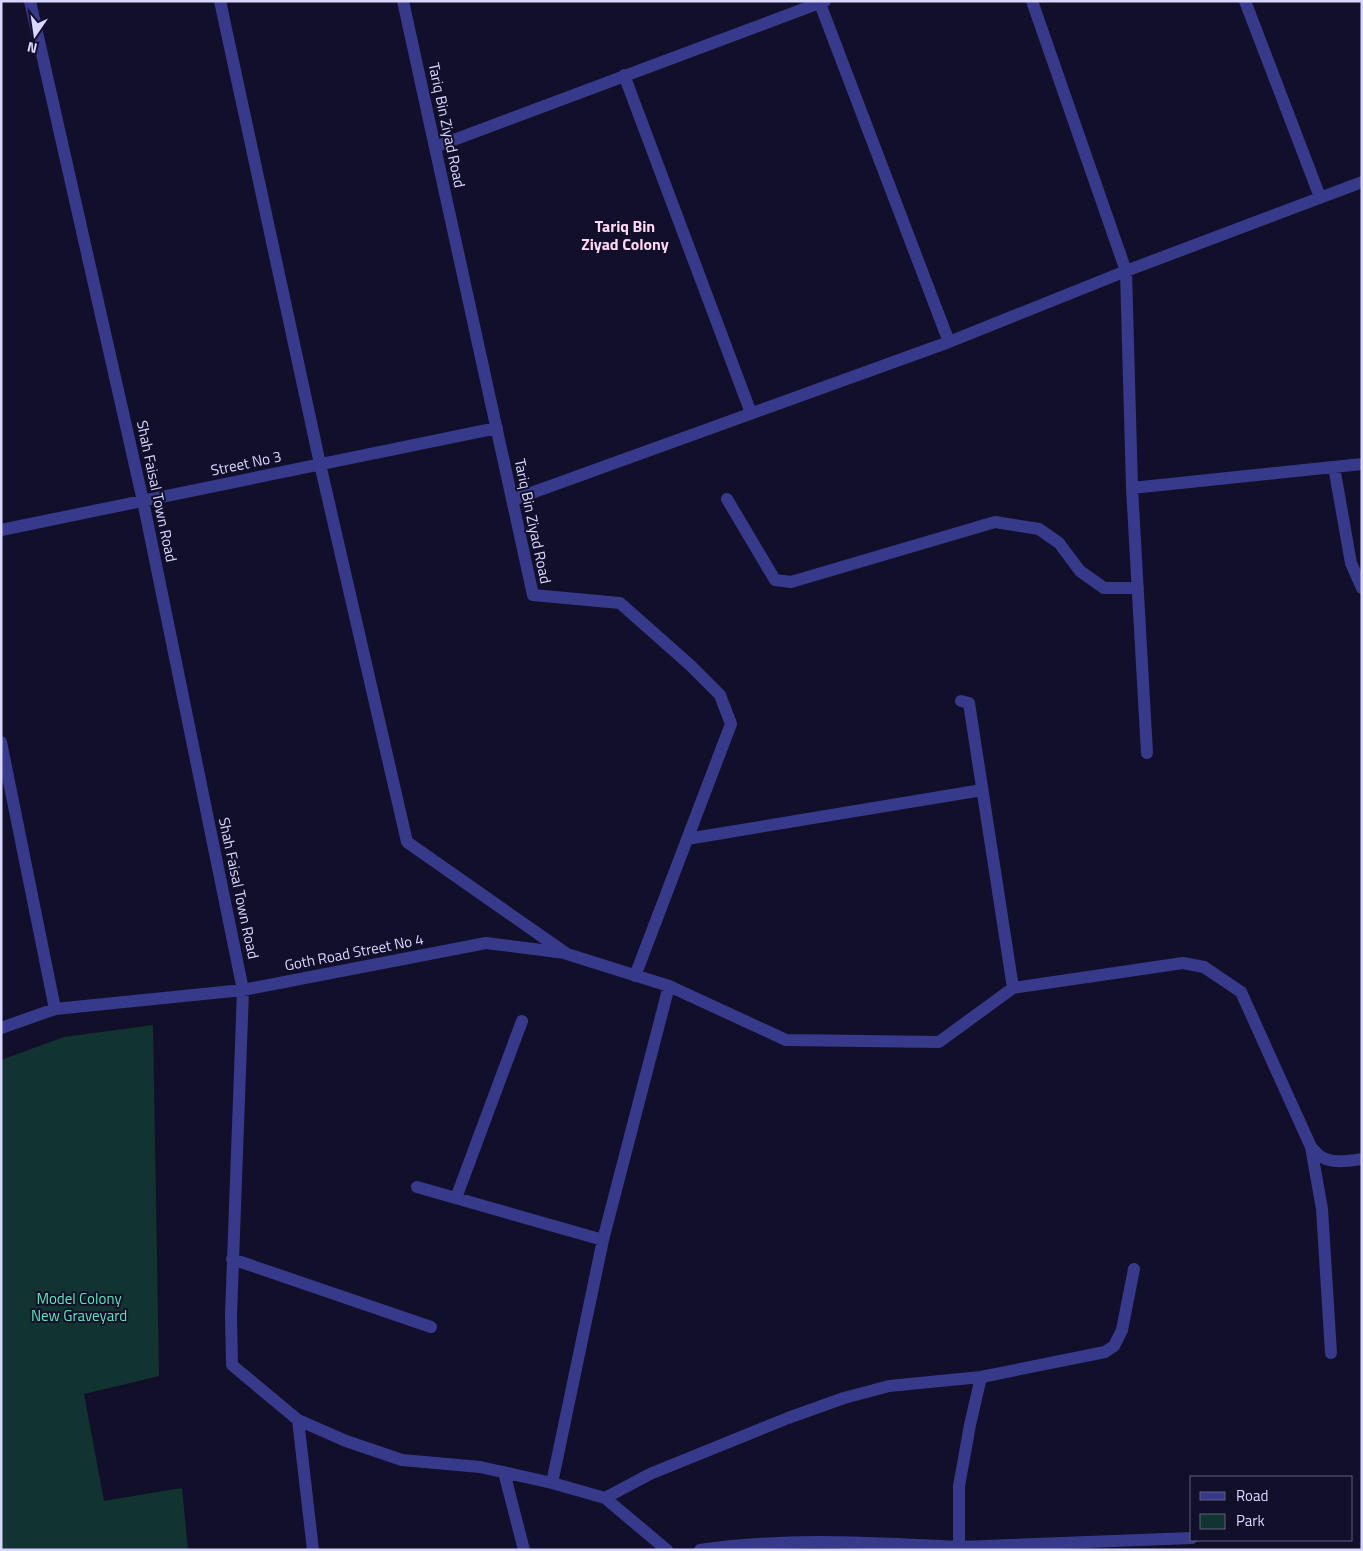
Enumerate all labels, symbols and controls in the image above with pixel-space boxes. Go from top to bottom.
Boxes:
north arrow [10,10,60,60]
text: N [25,37,39,59]
street label: Tariq Bin Ziyad Road [423,60,471,190]
district label: Tariq Bin Ziyad Colony [581,214,669,256]
street label: Shah Faisal Town Road [131,418,183,564]
street label: Street No 3 [209,444,283,482]
street label: Tariq Bin Ziyad Road [509,456,557,586]
street label: Shah Faisal Town Road [213,815,265,961]
street label: Goth Road Street No 4 [283,927,425,977]
park label: Model Colony New Graveyard [31,1287,127,1327]
legend [1190,1476,1353,1541]
text: Road [1236,1484,1268,1507]
text: Park [1236,1509,1265,1532]

